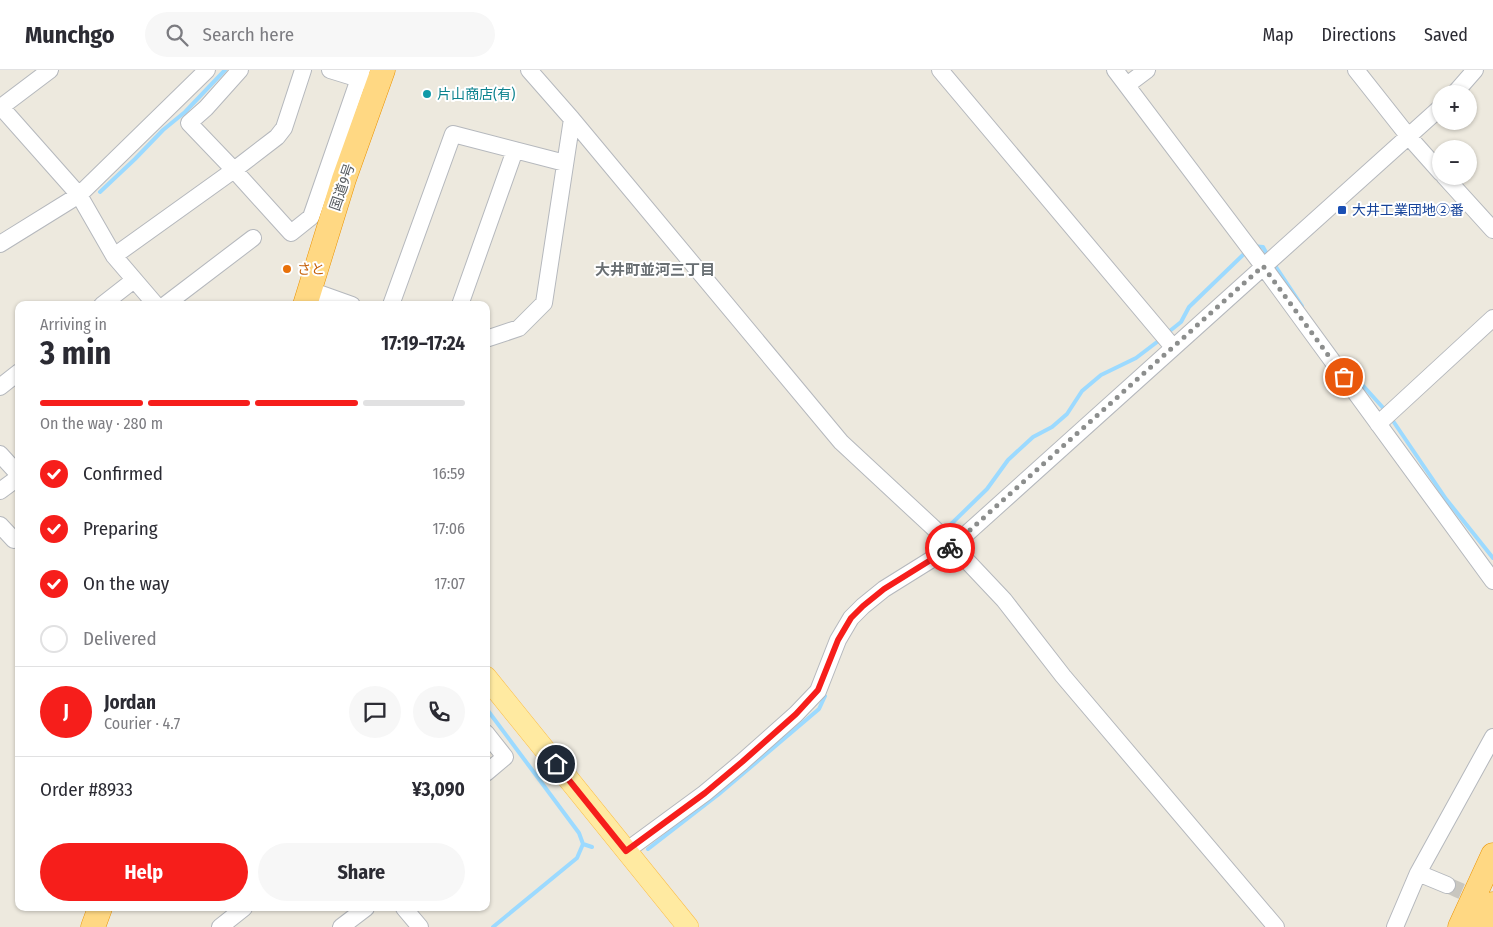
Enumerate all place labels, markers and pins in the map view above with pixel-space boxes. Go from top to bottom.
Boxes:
place label: 片山商店(有) [437,86,515,103]
marker: 片山商店(有) [421,88,433,100]
place label: 大井工業団地②番 [1352,202,1464,219]
marker: 大井工業団地②番 [1336,204,1348,216]
place label: さと [297,261,325,278]
marker: さと [281,263,293,275]
pin [1323,356,1365,398]
pin [535,743,577,785]

